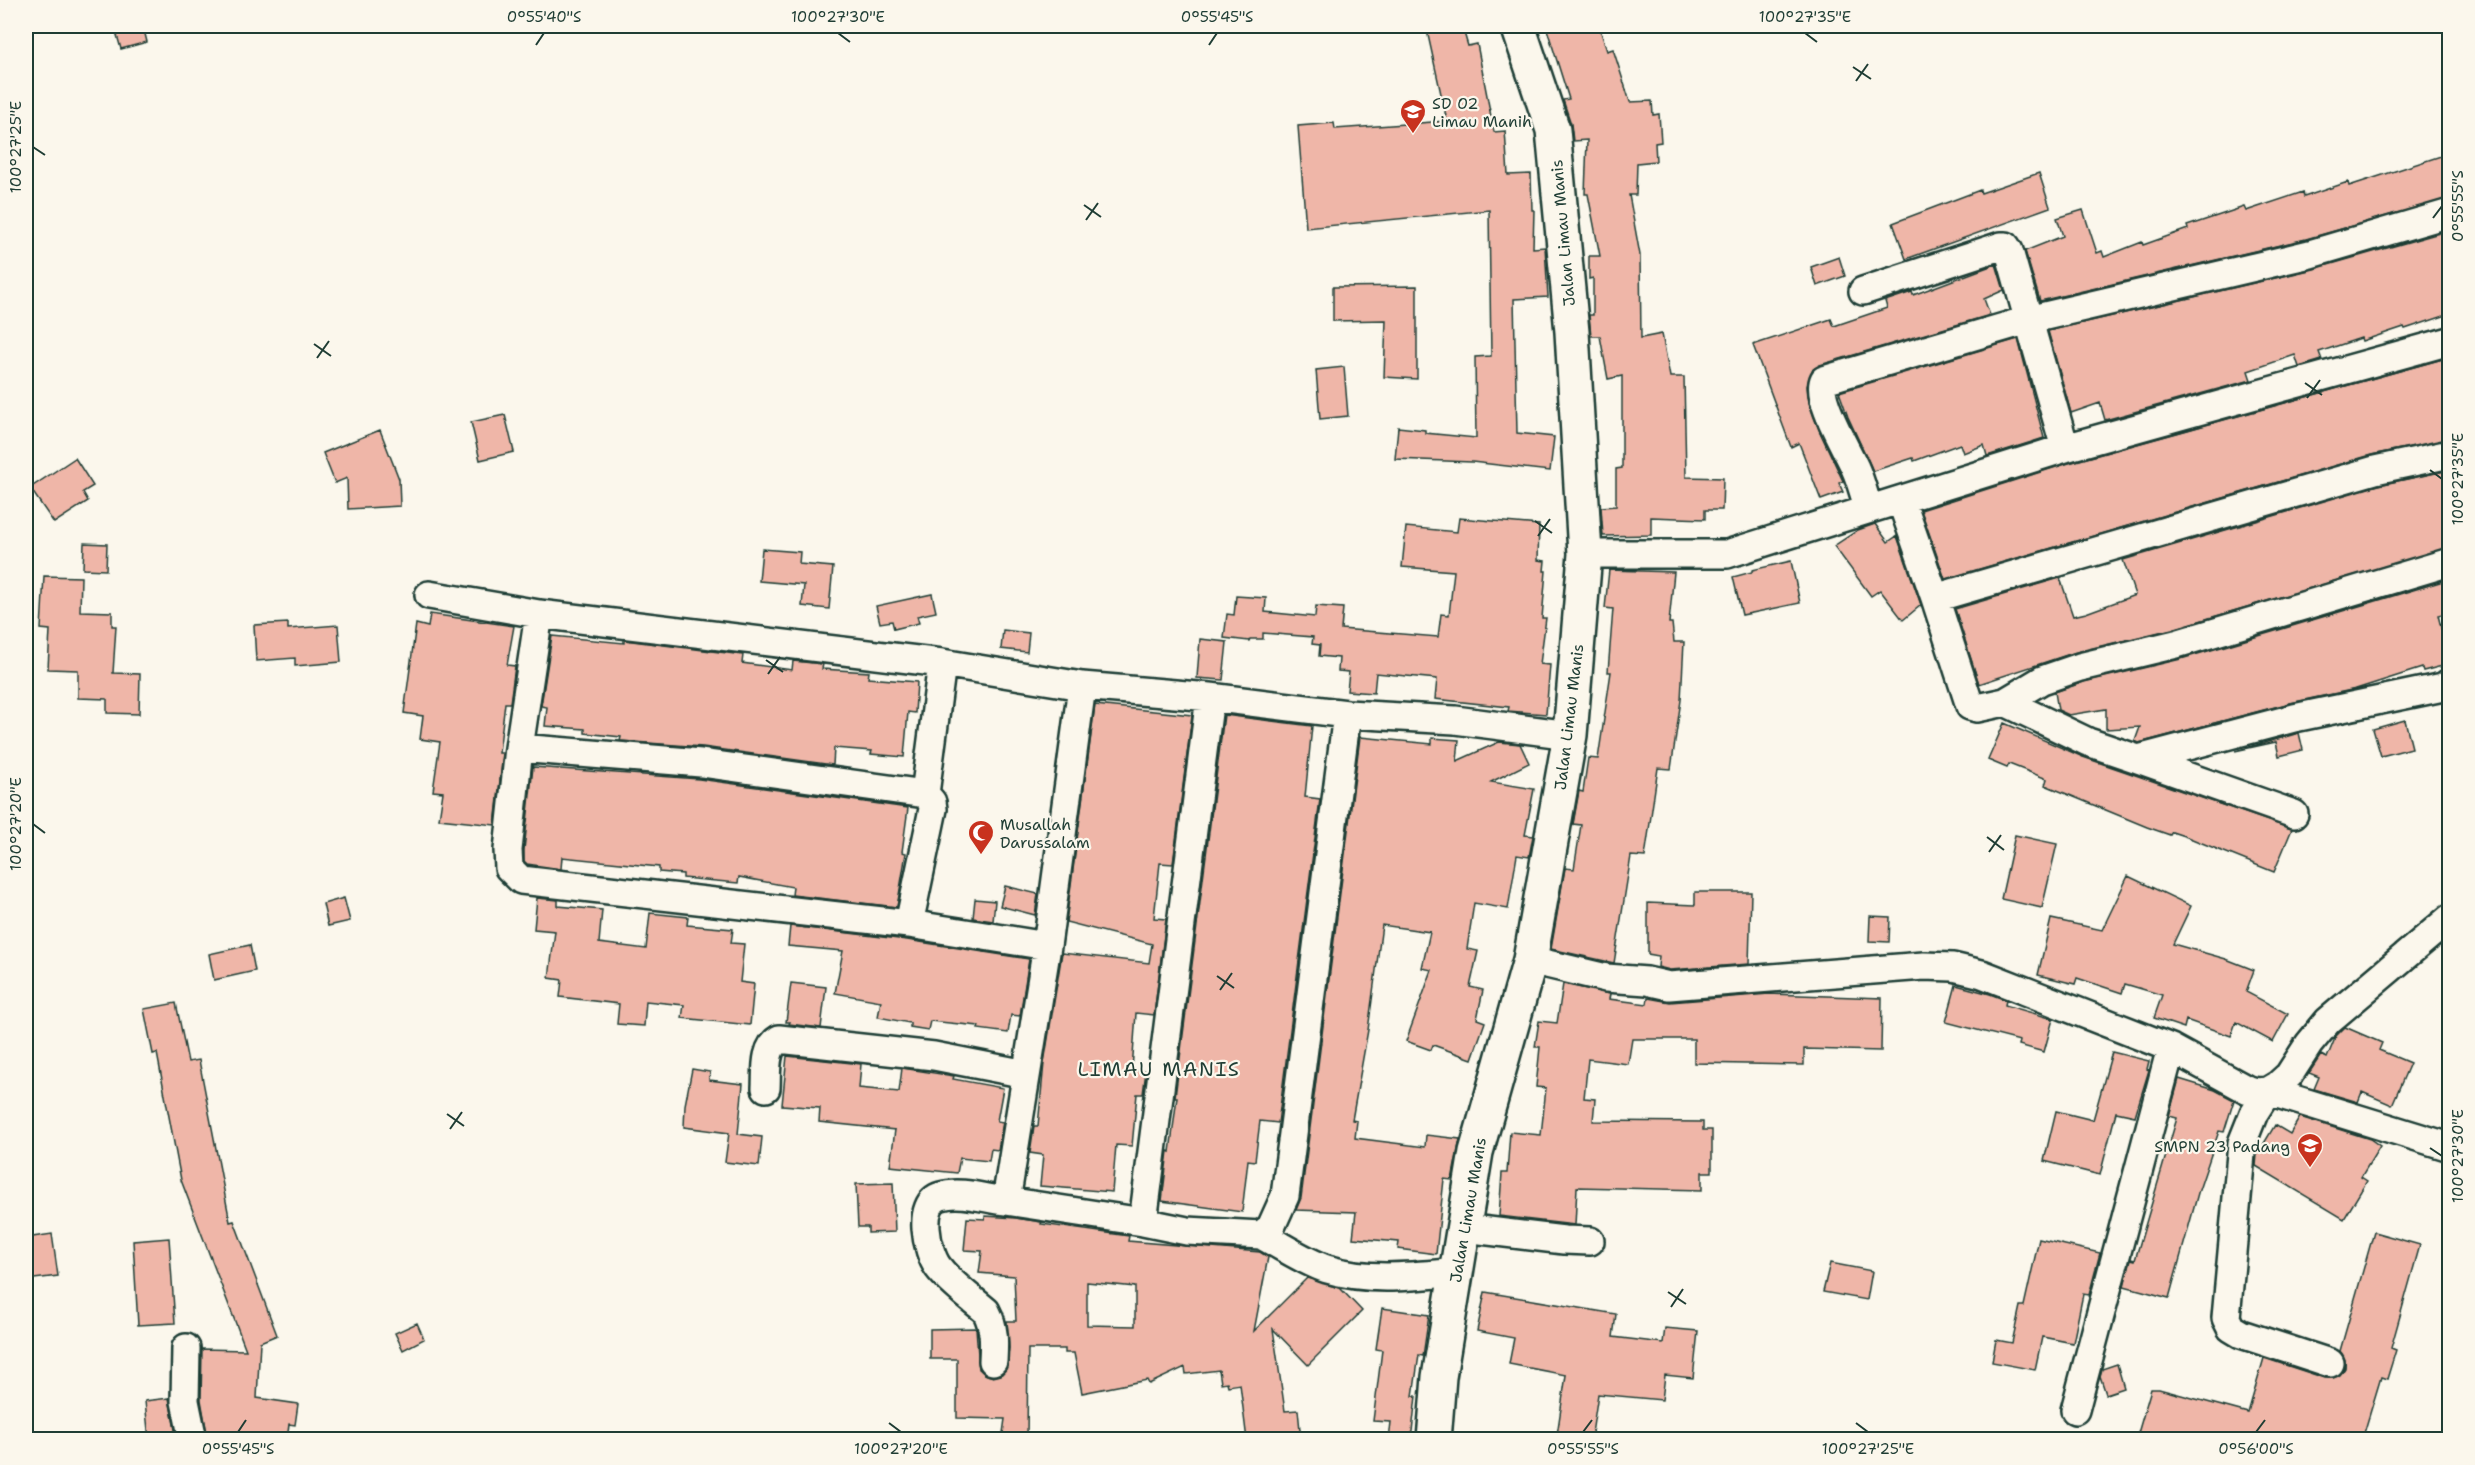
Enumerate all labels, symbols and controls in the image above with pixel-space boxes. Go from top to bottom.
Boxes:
text: 0°55'40"S [507,7,581,27]
text: 100°27'30"E [791,7,885,27]
text: 0°55'45"S [1181,7,1253,27]
text: 100°27'35"E [1759,7,1851,27]
place label: SD 02 Limau Manih [1432,93,1532,132]
school or university icon: SD 02 Limau Manih [1398,97,1428,135]
text: 100°27'25"E [6,101,26,193]
street label: Jalan Limau Manis [1546,159,1580,307]
text: 0°55'55"S [2448,170,2468,242]
text: 100°27'35"E [2448,433,2468,525]
street label: Jalan Limau Manis [1550,643,1588,791]
text: 100°27'20"E [6,777,26,871]
place label: Musallah Darussalam [1000,814,1090,853]
mosque icon: Musallah Darussalam [966,818,996,856]
district label: LIMAU MANIS [1078,1056,1240,1082]
text: 100°27'30"E [2448,1109,2468,1203]
school or university icon: SMPN 23 Padang [2295,1131,2325,1169]
street label: Jalan Limau Manis [1445,1136,1491,1284]
place label: SMPN 23 Padang [2154,1136,2290,1157]
text: 0°55'45"S [202,1439,274,1459]
text: 100°27'20"E [854,1439,948,1459]
text: 0°55'55"S [1547,1439,1619,1459]
text: 100°27'25"E [1822,1439,1914,1459]
text: 0°56'00"S [2218,1439,2294,1459]

